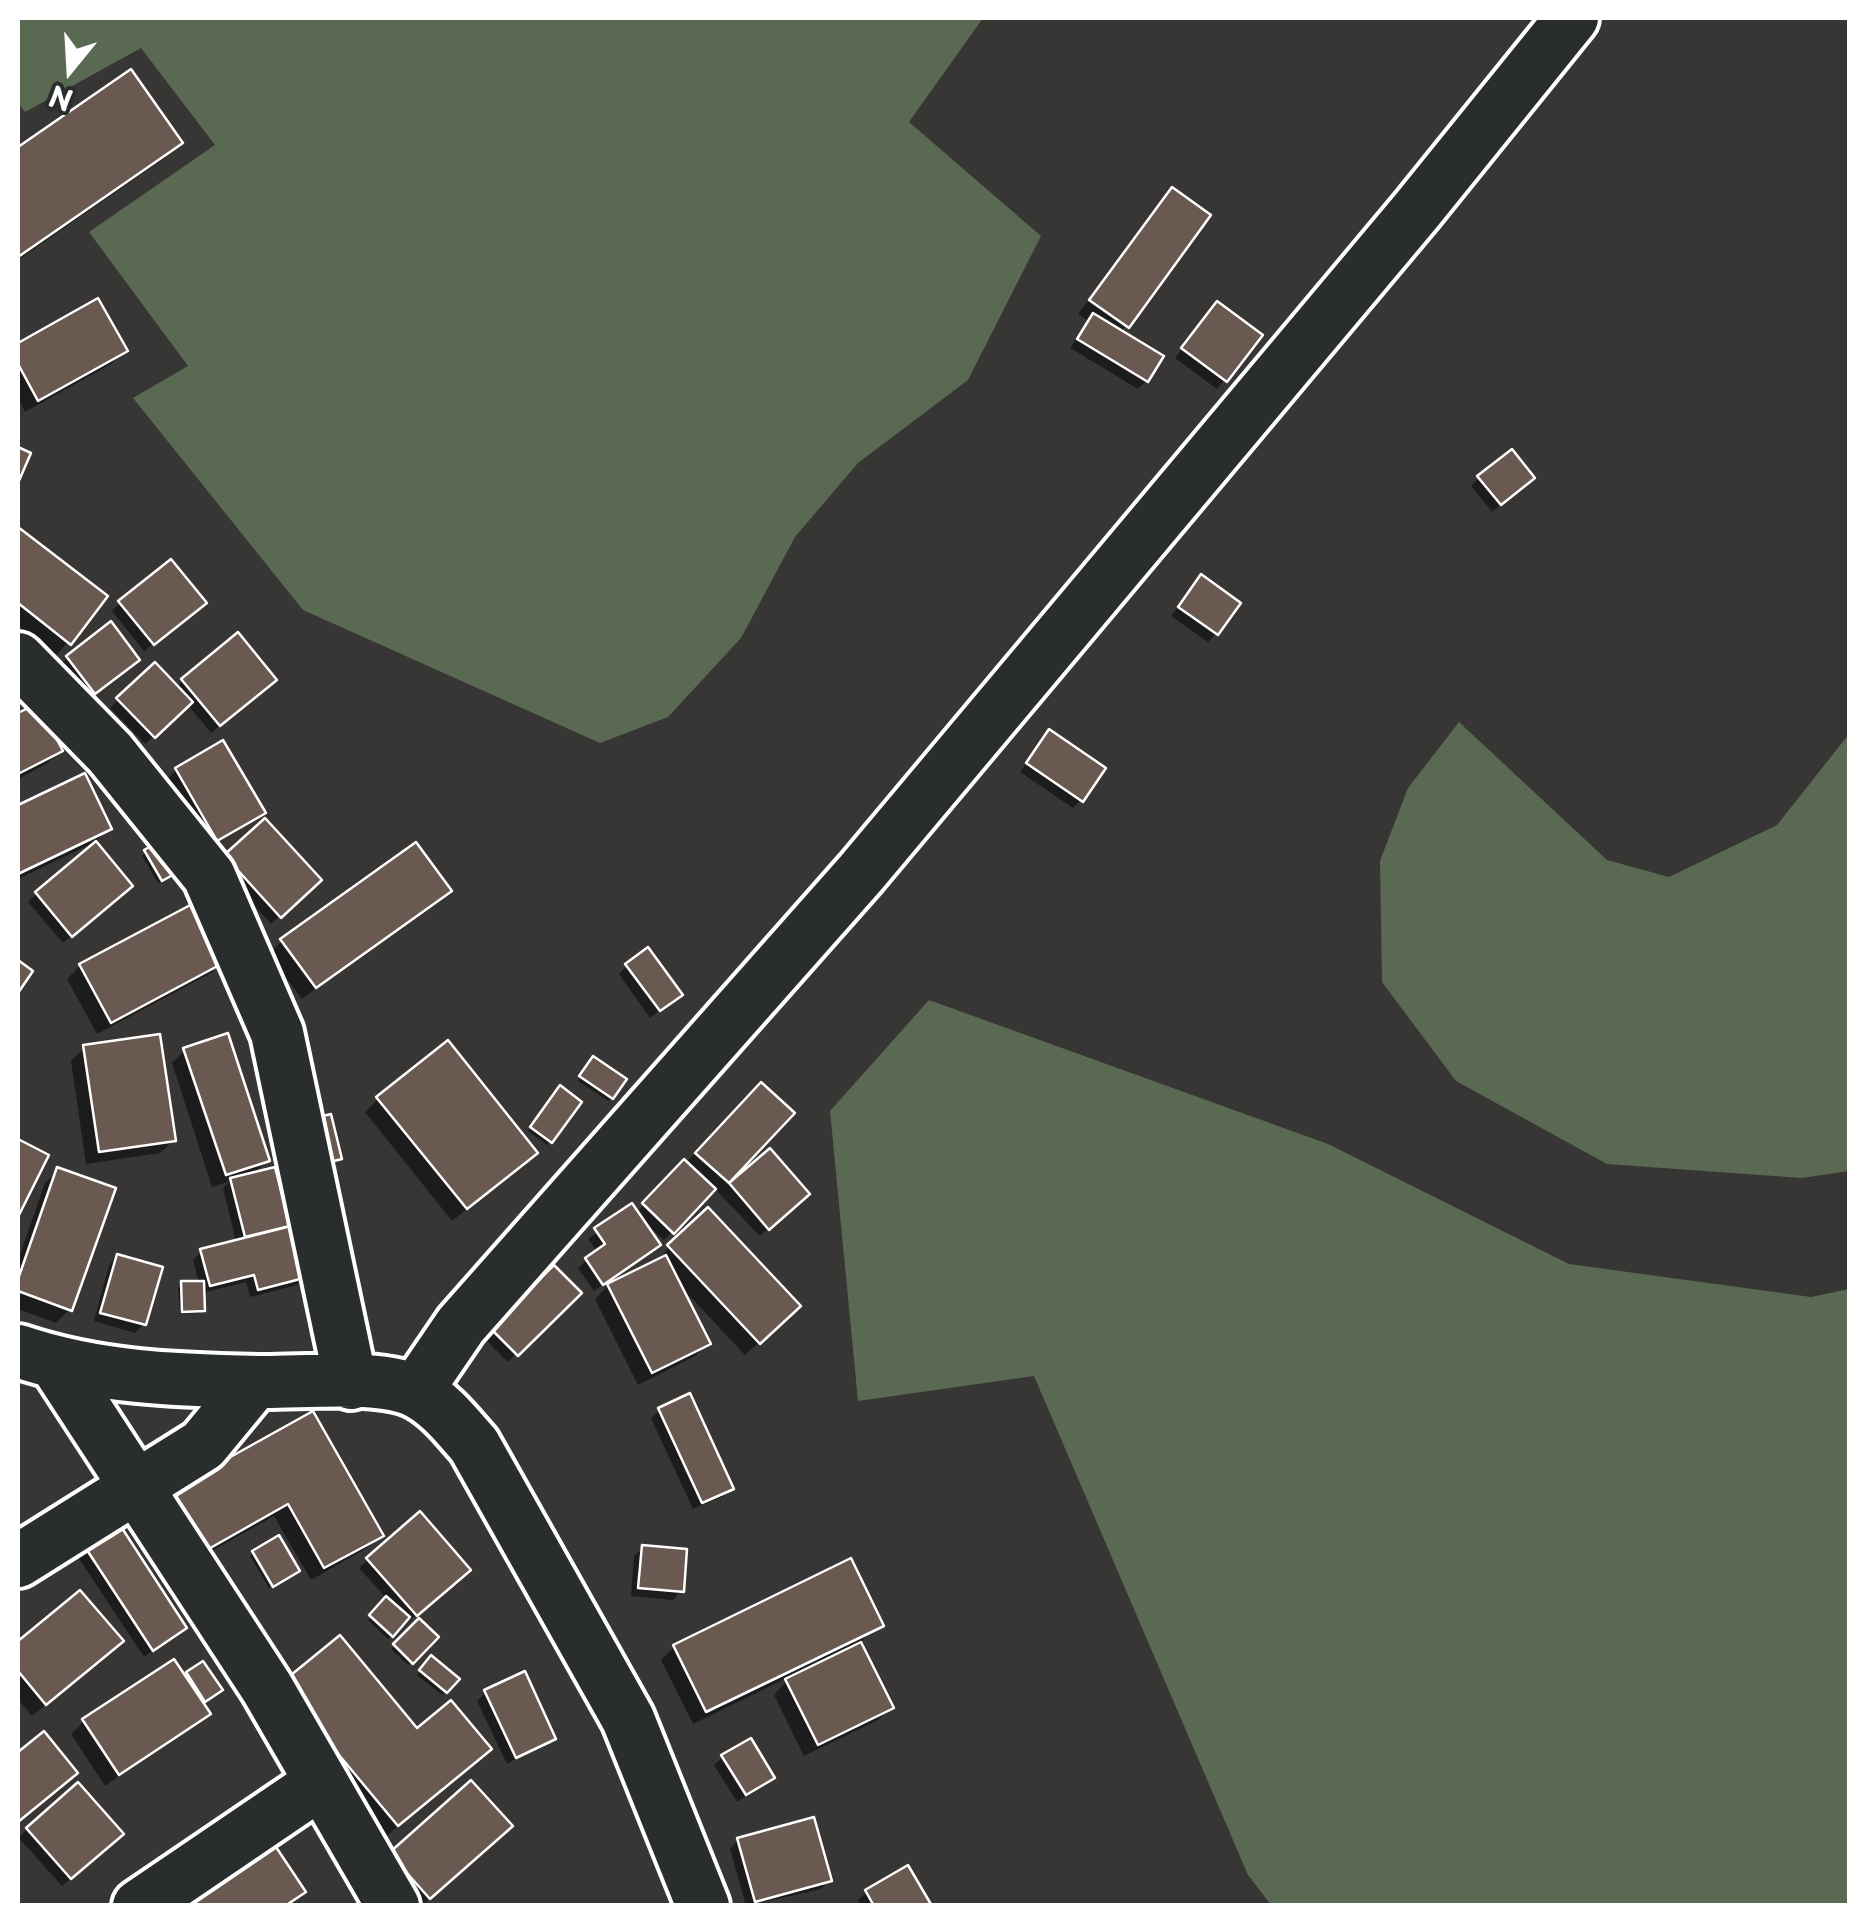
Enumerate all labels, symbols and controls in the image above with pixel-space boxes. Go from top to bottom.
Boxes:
north arrow [20,20,120,120]
text: N [43,75,78,123]

